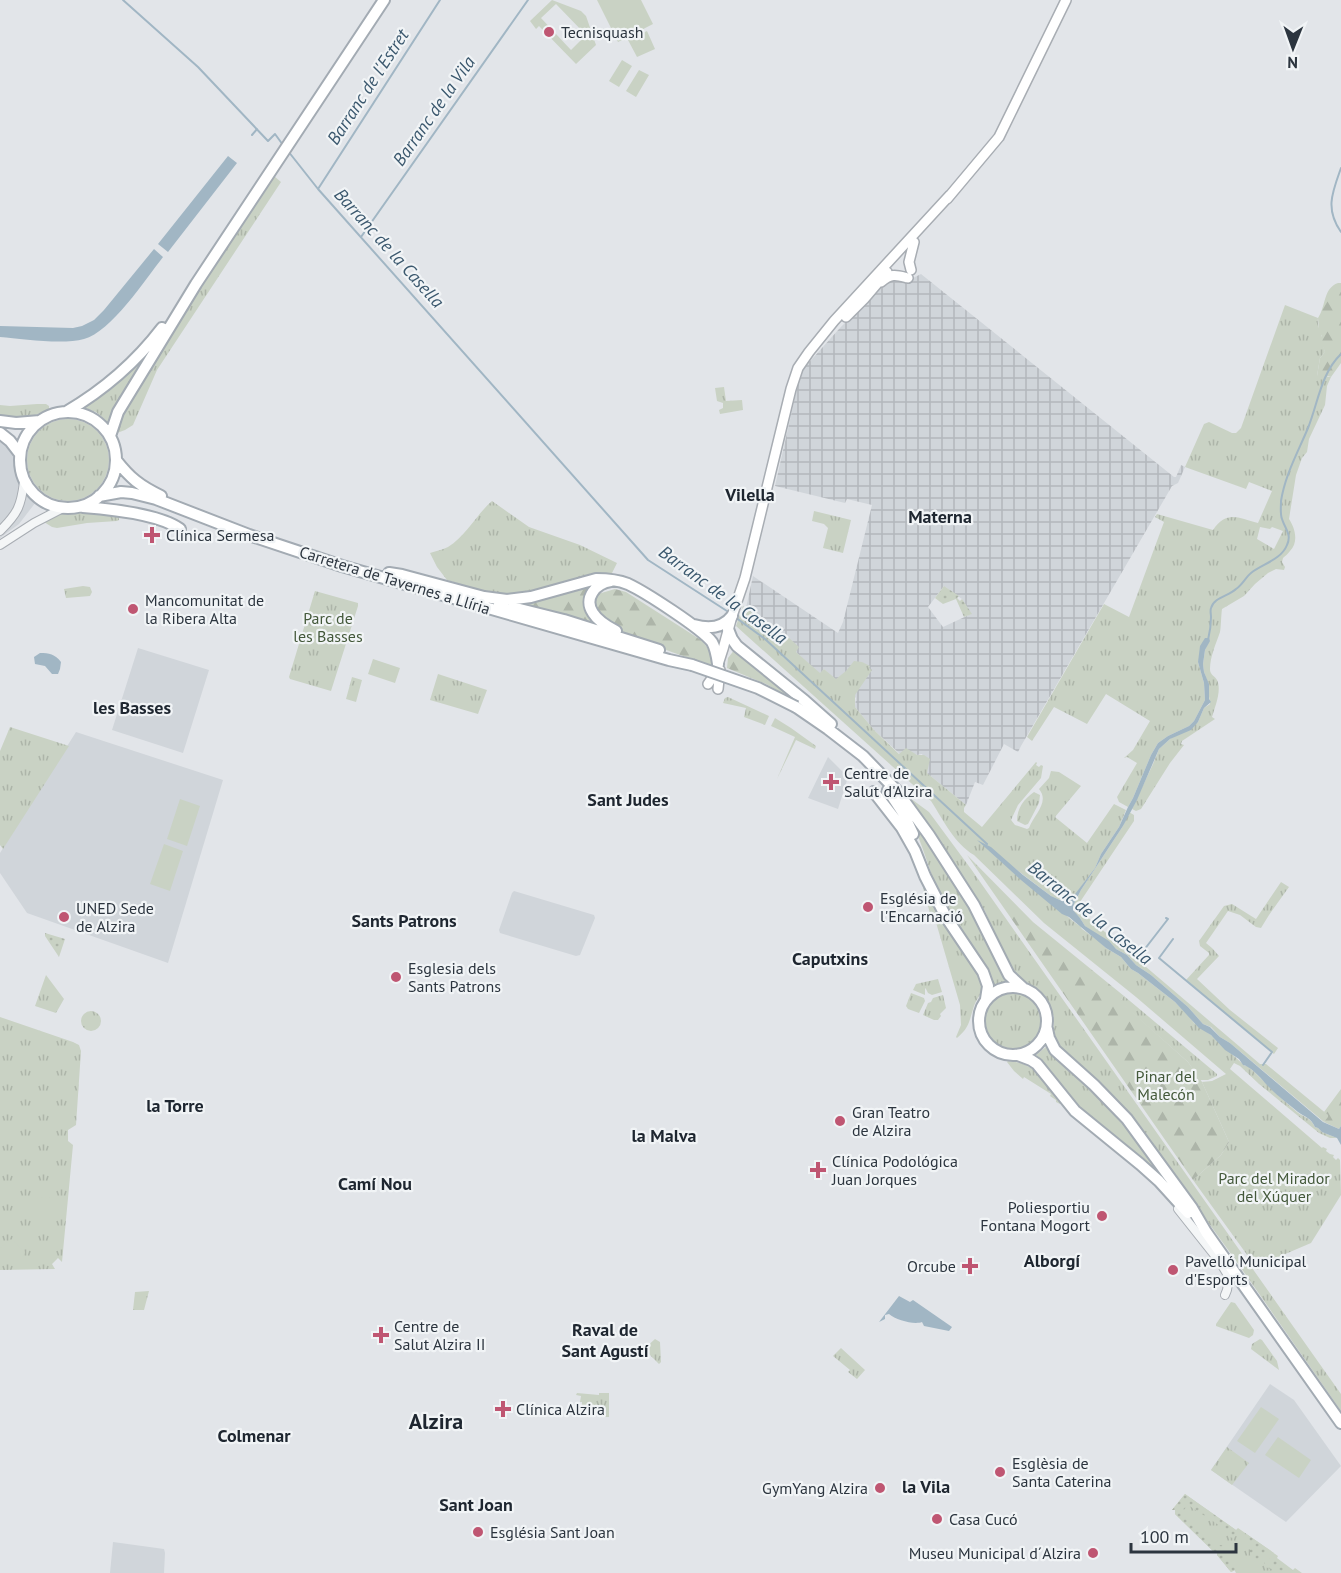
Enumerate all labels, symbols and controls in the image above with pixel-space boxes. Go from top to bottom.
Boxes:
north arrow [1263,18,1323,78]
place label: Tecnisquash [561,22,643,42]
water label: Barranc de l'Estret [322,23,414,149]
marker: Tecnisquash [542,25,556,39]
water label: Barranc de la Vila [387,51,480,170]
text: N [1287,53,1298,73]
water label: Barranc de la Casella [330,183,449,312]
district label: Vilella [724,483,775,506]
district label: Materna [908,505,972,528]
place label: Clínica Sermesa [166,525,274,545]
marker: Clínica Sermesa [143,526,161,544]
water label: Barranc de la Casella [655,540,792,649]
street label: Carretera de Tavernes a Llíria [297,541,493,619]
place label: Mancomunitat de la Ribera Alta [145,590,264,628]
marker: Mancomunitat de la Ribera Alta [126,602,140,616]
park label: Parc de les Basses [293,608,363,646]
district label: les Basses [93,696,171,719]
place label: Centre de Salut d'Alzira [844,763,932,801]
marker: Centre de Salut d'Alzira [822,773,840,791]
district label: Sant Judes [587,788,669,811]
water label: Barranc de la Casella [1024,856,1157,970]
place label: Església de l'Encarnació [880,888,963,926]
place label: UNED Sede de Alzira [76,898,154,936]
marker: Església de l'Encarnació [861,900,875,914]
district label: Sants Patrons [351,909,457,932]
marker: UNED Sede de Alzira [57,910,71,924]
district label: Caputxins [792,947,868,970]
place label: Esglesia dels Sants Patrons [408,958,501,996]
marker: Esglesia dels Sants Patrons [389,970,403,984]
park label: Pinar del Malecón [1135,1066,1197,1104]
district label: la Torre [146,1094,204,1117]
place label: Gran Teatro de Alzira [852,1102,930,1140]
marker: Gran Teatro de Alzira [833,1114,847,1128]
district label: la Malva [632,1124,697,1147]
place label: Clínica Podológica Juan Jorques [831,1151,958,1189]
marker: Clínica Podológica Juan Jorques [809,1161,827,1179]
park label: Parc del Mirador del Xúquer [1218,1168,1330,1206]
district label: Camí Nou [338,1172,412,1195]
place label: Poliesportiu Fontana Mogort [980,1197,1091,1235]
marker: Poliesportiu Fontana Mogort [1095,1209,1109,1223]
district label: Alborgí [1024,1249,1080,1272]
place label: Pavelló Municipal d'Esports [1185,1251,1307,1289]
place label: Orcube [907,1256,956,1276]
marker: Orcube [961,1257,979,1275]
marker: Pavelló Municipal d'Esports [1166,1263,1180,1277]
place label: Centre de Salut Alzira II [394,1316,485,1354]
district label: Raval de Sant Agustí [562,1318,649,1362]
marker: Centre de Salut Alzira II [372,1326,390,1344]
place label: Clínica Alzira [516,1399,605,1419]
marker: Clínica Alzira [494,1400,512,1418]
district label: Alzira [409,1407,463,1435]
district label: Colmenar [217,1424,291,1447]
place label: Esglèsia de Santa Caterina [1012,1453,1111,1491]
marker: Esglèsia de Santa Caterina [993,1465,1007,1479]
district label: la Vila [902,1475,950,1498]
place label: GymYang Alzira [762,1478,868,1498]
marker: GymYang Alzira [873,1481,887,1495]
district label: Sant Joan [439,1493,513,1516]
place label: Casa Cucó [949,1509,1018,1529]
marker: Casa Cucó [930,1512,944,1526]
scale bar [1131,1516,1236,1554]
place label: Església Sant Joan [490,1522,615,1542]
marker: Església Sant Joan [471,1525,485,1539]
text: 100 m [1140,1525,1189,1548]
place label: Museu Municipal d´Alzira [909,1543,1081,1563]
marker: Museu Municipal d´Alzira [1086,1546,1100,1560]

